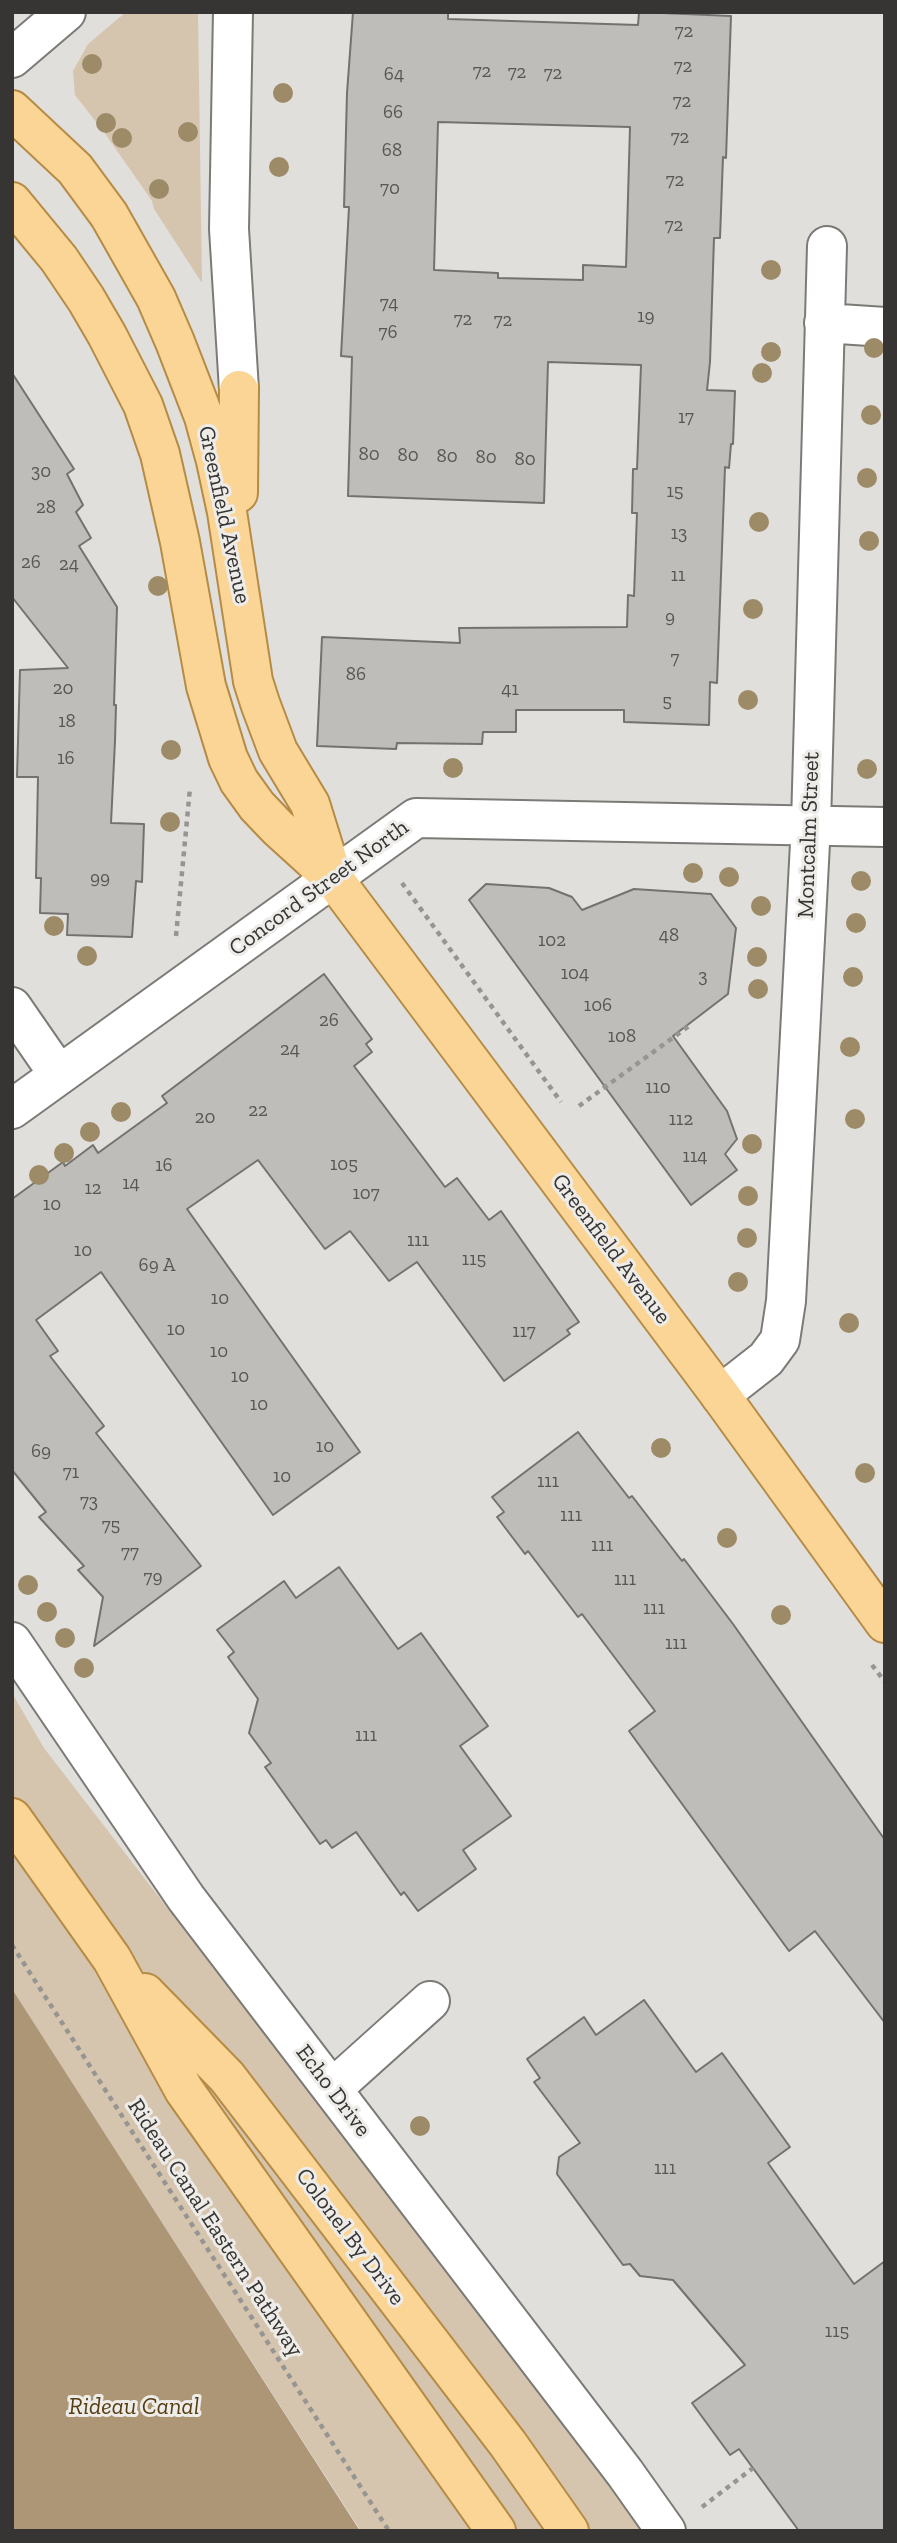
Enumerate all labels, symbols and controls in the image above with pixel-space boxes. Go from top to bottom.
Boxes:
house number: 72 [675,21,693,43]
house number: 72 [674,56,692,78]
house number: 72 [473,61,491,83]
house number: 72 [508,62,526,84]
house number: 72 [544,63,562,85]
house number: 64 [384,64,404,86]
house number: 72 [673,91,691,113]
house number: 66 [383,102,403,124]
house number: 72 [671,127,689,149]
house number: 68 [382,140,402,162]
house number: 72 [666,170,684,192]
house number: 70 [380,178,400,200]
house number: 72 [665,215,683,237]
house number: 74 [380,293,398,315]
house number: 19 [637,306,655,328]
house number: 72 [454,309,472,331]
house number: 72 [494,310,512,332]
house number: 76 [378,322,398,344]
house number: 17 [678,407,694,429]
street label: Greenfield Avenue [192,424,256,606]
house number: 80 [358,444,380,466]
house number: 80 [397,445,419,467]
house number: 80 [436,446,458,468]
house number: 80 [475,447,497,469]
house number: 80 [514,449,536,471]
house number: 30 [31,461,51,483]
house number: 15 [666,481,684,503]
house number: 28 [36,497,56,519]
house number: 13 [671,523,687,545]
house number: 26 [21,552,41,574]
house number: 24 [59,554,79,576]
house number: 11 [671,565,685,587]
house number: 9 [665,607,675,629]
house number: 7 [671,648,679,670]
house number: 86 [346,664,366,686]
house number: 20 [53,678,73,700]
house number: 41 [501,679,519,701]
house number: 5 [662,691,672,713]
house number: 18 [58,711,76,733]
house number: 16 [57,748,75,770]
street label: Montcalm Street [792,751,826,919]
street label: Concord Street North [224,814,414,962]
house number: 99 [90,868,110,890]
house number: 48 [659,925,679,947]
house number: 102 [538,930,566,952]
house number: 104 [561,963,589,985]
house number: 3 [698,966,708,988]
house number: 106 [584,995,612,1017]
house number: 26 [319,1010,339,1032]
house number: 108 [608,1026,636,1048]
house number: 24 [280,1039,300,1061]
house number: 110 [645,1077,671,1099]
house number: 22 [248,1100,268,1122]
house number: 20 [195,1107,215,1129]
house number: 112 [669,1109,693,1131]
house number: 114 [683,1146,707,1168]
house number: 105 [330,1154,358,1176]
house number: 16 [155,1155,173,1177]
street label: Greenfield Avenue [545,1168,677,1330]
house number: 14 [122,1173,140,1195]
house number: 12 [84,1178,102,1200]
house number: 107 [352,1183,380,1205]
house number: 10 [43,1194,61,1216]
house number: 111 [407,1230,429,1252]
house number: 10 [74,1240,92,1262]
house number: 115 [462,1249,486,1271]
house number: 69 A [139,1255,175,1277]
house number: 10 [211,1288,229,1310]
house number: 10 [167,1319,185,1341]
house number: 117 [512,1321,536,1343]
house number: 10 [210,1341,228,1363]
house number: 10 [231,1366,249,1388]
house number: 10 [250,1394,268,1416]
house number: 10 [316,1436,334,1458]
house number: 69 [31,1441,51,1463]
house number: 71 [63,1462,79,1484]
house number: 10 [273,1466,291,1488]
house number: 111 [537,1471,559,1493]
house number: 73 [80,1491,98,1513]
house number: 111 [560,1505,582,1527]
house number: 75 [102,1515,120,1537]
house number: 111 [591,1535,613,1557]
house number: 77 [121,1542,139,1564]
house number: 79 [143,1567,163,1589]
house number: 111 [614,1569,636,1591]
house number: 111 [643,1598,665,1620]
house number: 111 [665,1633,687,1655]
house number: 111 [355,1725,377,1747]
street label: Echo Drive [289,2039,377,2143]
street label: Rideau Canal Eastern Pathway [121,2094,309,2362]
house number: 111 [654,2158,676,2180]
street label: Colonel By Drive [289,2163,411,2311]
house number: 115 [825,2321,849,2343]
water label: Rideau Canal [69,2393,199,2421]

